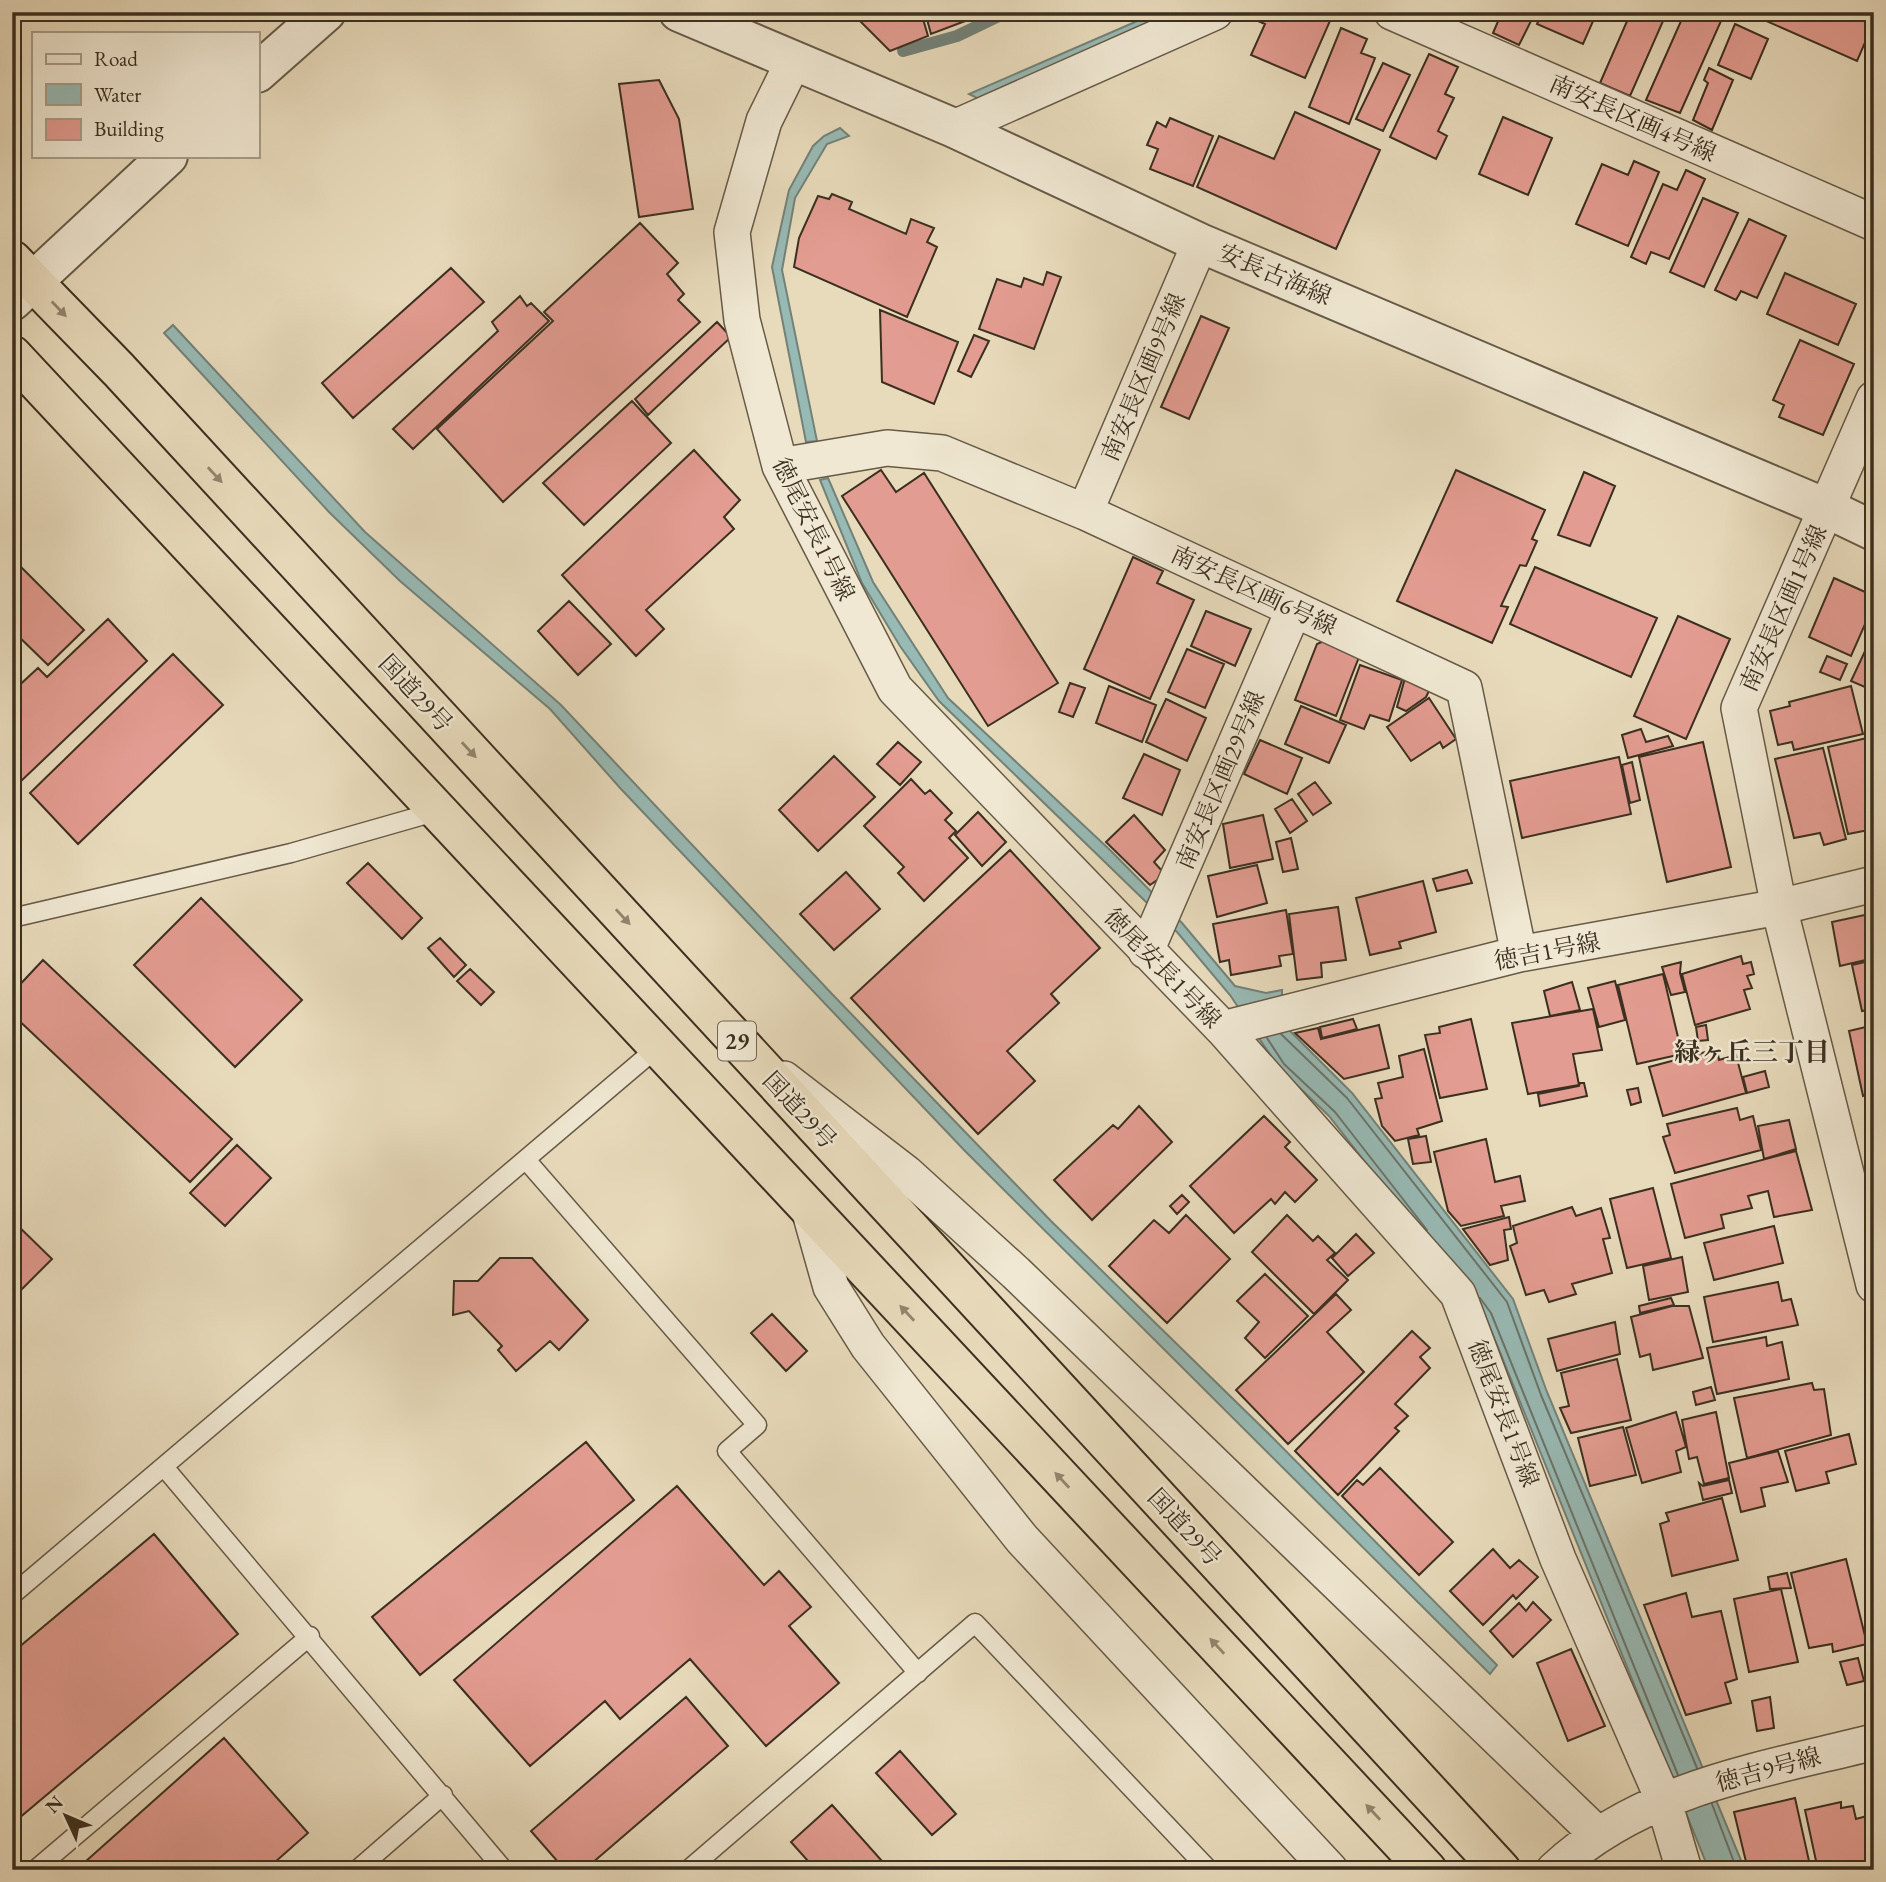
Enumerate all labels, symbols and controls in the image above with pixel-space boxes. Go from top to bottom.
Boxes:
legend [32,32,259,158]
text: Road [94,45,138,72]
street label: 南安長区画4号線 [1545,67,1721,169]
text: Water [94,81,141,108]
text: Building [94,115,164,142]
street label: 安長古海線 [1214,236,1336,312]
street label: 南安長区画9号線 [1094,288,1192,466]
one-way arrow [51,300,67,317]
street label: 徳尾安長1号線 [766,452,862,606]
one-way arrow [207,466,223,483]
street label: 南安長区画1号線 [1732,520,1834,696]
street label: 南安長区画6号線 [1166,538,1342,642]
street label: 国道29号 [372,648,460,738]
street label: 南安長区画29号線 [1168,686,1272,874]
one-way arrow [461,741,477,759]
street label: 徳尾安長1号線 [1098,901,1228,1035]
one-way arrow [615,908,631,925]
street label: 徳吉1号線 [1491,926,1603,976]
road number: 29 [718,1022,756,1060]
district label: 緑ヶ丘三丁目 [1674,1035,1830,1069]
street label: 国道29号 [756,1065,844,1155]
one-way arrow [899,1305,915,1322]
street label: 徳尾安長1号線 [1462,1335,1546,1491]
one-way arrow [1054,1471,1071,1488]
street label: 国道29号 [1141,1482,1229,1572]
one-way arrow [1210,1638,1226,1655]
street label: 徳吉9号線 [1712,1740,1824,1798]
north arrow [32,1780,102,1850]
text: N [40,1790,69,1819]
one-way arrow [1365,1804,1381,1821]

